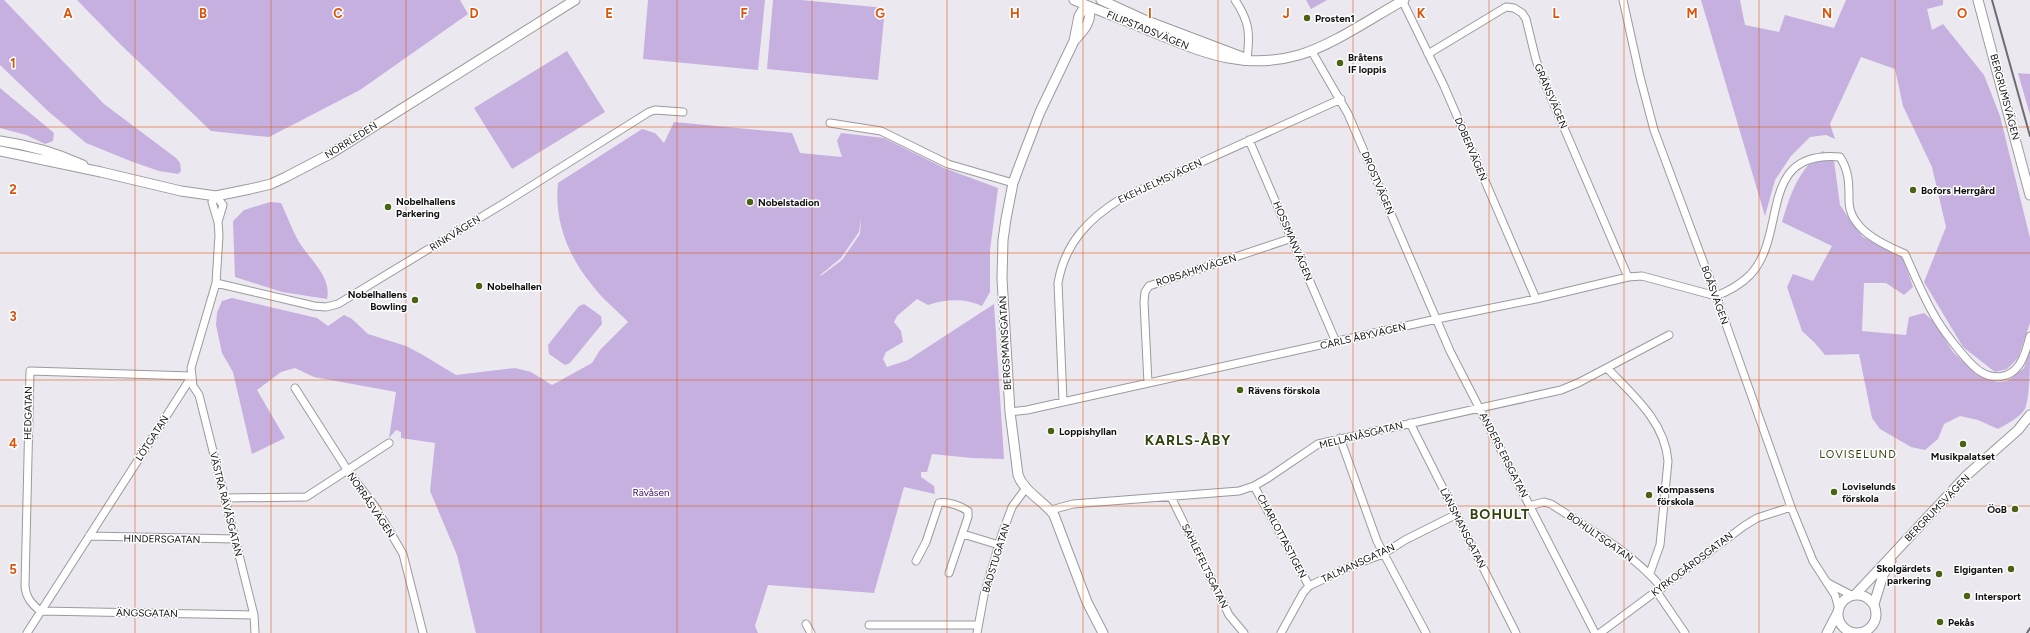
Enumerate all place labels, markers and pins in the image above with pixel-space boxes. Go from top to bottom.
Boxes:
place label: Prosten1 [1315,12,1355,25]
marker: Prosten1 [1302,13,1312,23]
place label: Bråtens IF loppis [1348,51,1387,76]
marker: Bråtens IF loppis [1335,58,1345,68]
place label: Bofors Herrgård [1921,184,1995,197]
marker: Bofors Herrgård [1908,185,1918,195]
place label: Nobelhallens Parkering [396,195,456,220]
place label: Nobelstadion [758,196,820,209]
marker: Nobelstadion [745,197,755,207]
marker: Nobelhallens Parkering [383,202,393,212]
place label: Nobelhallen [487,280,542,293]
marker: Nobelhallen [474,281,484,291]
place label: Nobelhallens Bowling [348,288,407,313]
marker: Nobelhallens Bowling [410,295,420,305]
place label: Rävens förskola [1248,384,1320,397]
marker: Rävens förskola [1235,385,1245,395]
place label: Loppishyllan [1059,425,1117,438]
marker: Loppishyllan [1046,426,1056,436]
marker: Musikpalatset [1958,439,1968,449]
place label: Musikpalatset [1931,450,1995,463]
place label: Loviselunds förskola [1842,480,1896,505]
place label: Kompassens förskola [1657,483,1715,508]
marker: Loviselunds förskola [1829,487,1839,497]
marker: Kompassens förskola [1644,490,1654,500]
place label: ÖoB [1987,503,2007,516]
marker: ÖoB [2010,504,2020,514]
place label: Skolgärdets parkering [1876,562,1931,587]
place label: Elgiganten [1954,563,2003,576]
marker: Elgiganten [2006,564,2016,574]
marker: Skolgärdets parkering [1934,569,1944,579]
place label: Intersport [1975,590,2021,603]
marker: Intersport [1962,591,1972,601]
place label: Pekås [1948,616,1975,629]
marker: Pekås [1935,617,1945,627]

